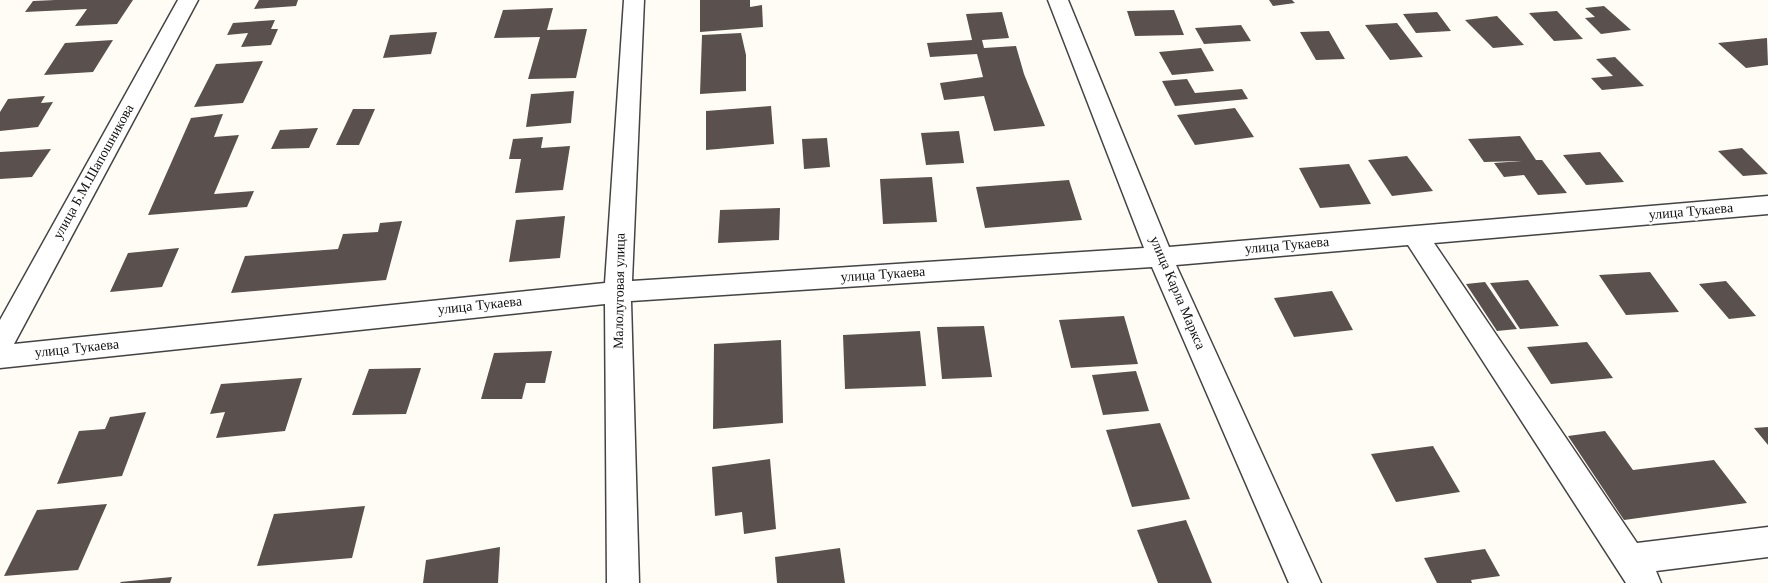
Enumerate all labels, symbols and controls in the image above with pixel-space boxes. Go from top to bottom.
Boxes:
street label: улица Б.М.Шапошникова [50,102,138,242]
street label: улица Тукаева [1648,200,1734,224]
street label: Малолуговая улица [611,233,629,349]
street label: улица Карла Маркса [1145,234,1209,352]
street label: улица Тукаева [1244,234,1330,258]
street label: улица Тукаева [840,264,926,286]
street label: улица Тукаева [437,293,523,319]
street label: улица Тукаева [34,336,120,362]

